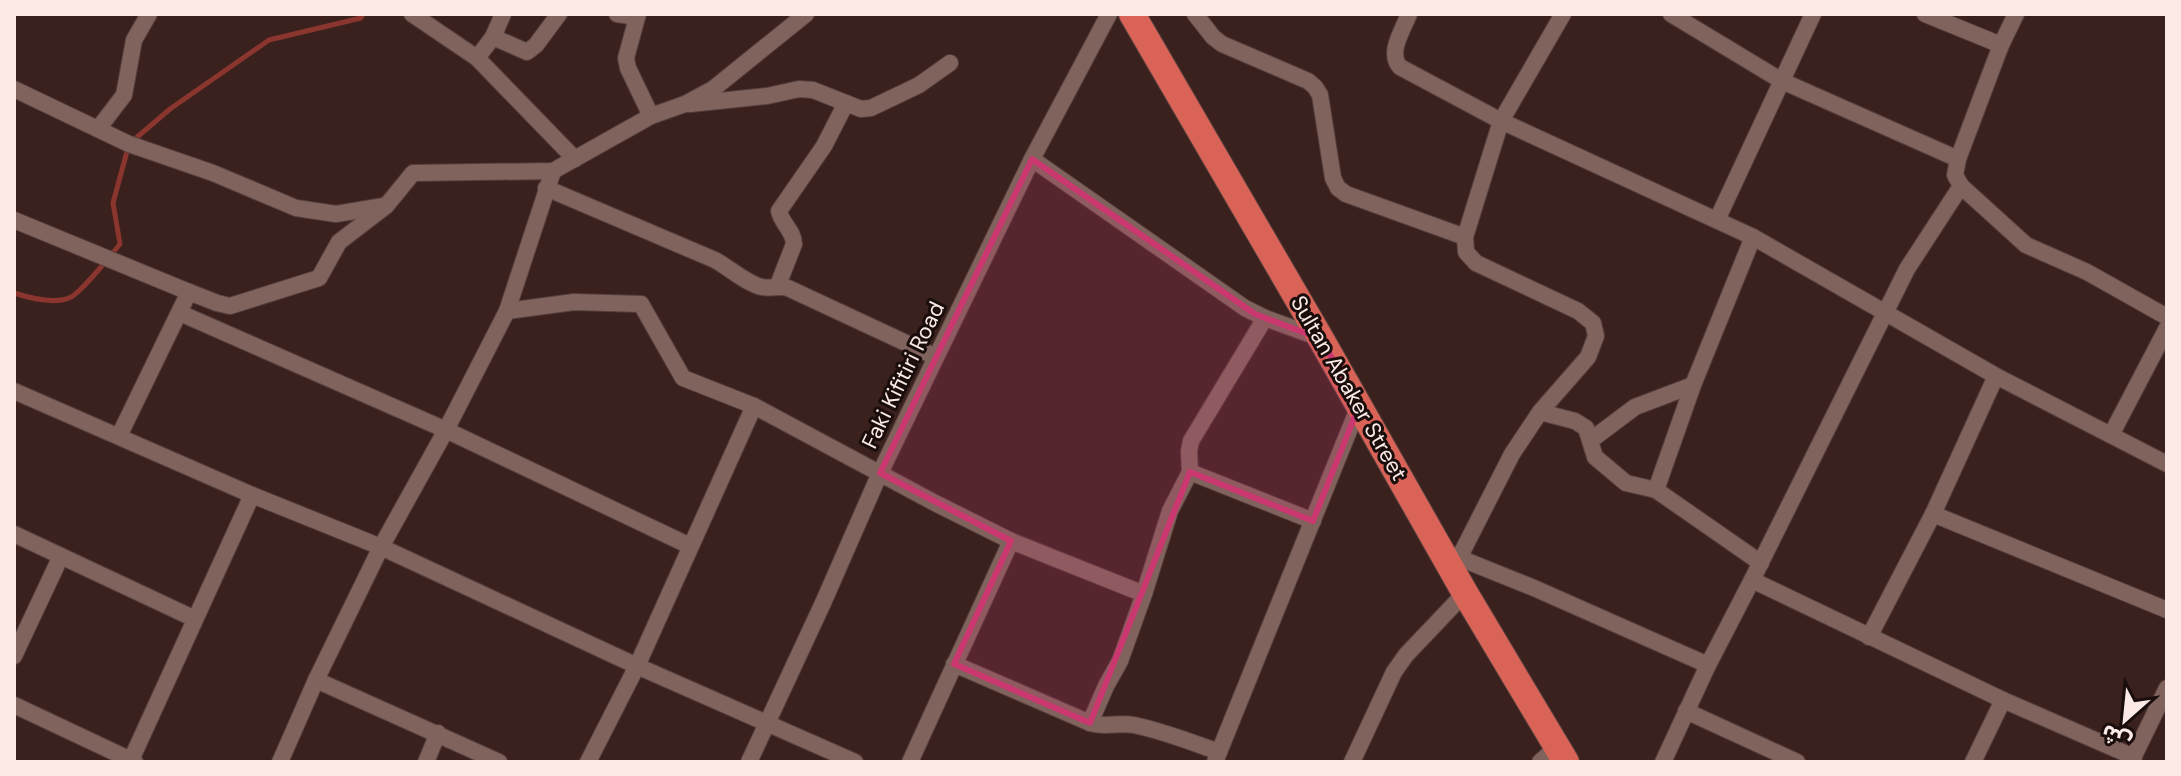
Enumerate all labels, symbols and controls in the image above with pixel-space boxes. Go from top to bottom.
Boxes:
street label: Sultan Abaker Street [1284,290,1414,486]
street label: Faki Kifitiri Road [855,297,951,453]
north arrow [2085,680,2165,760]
text: ش [2096,718,2136,757]

